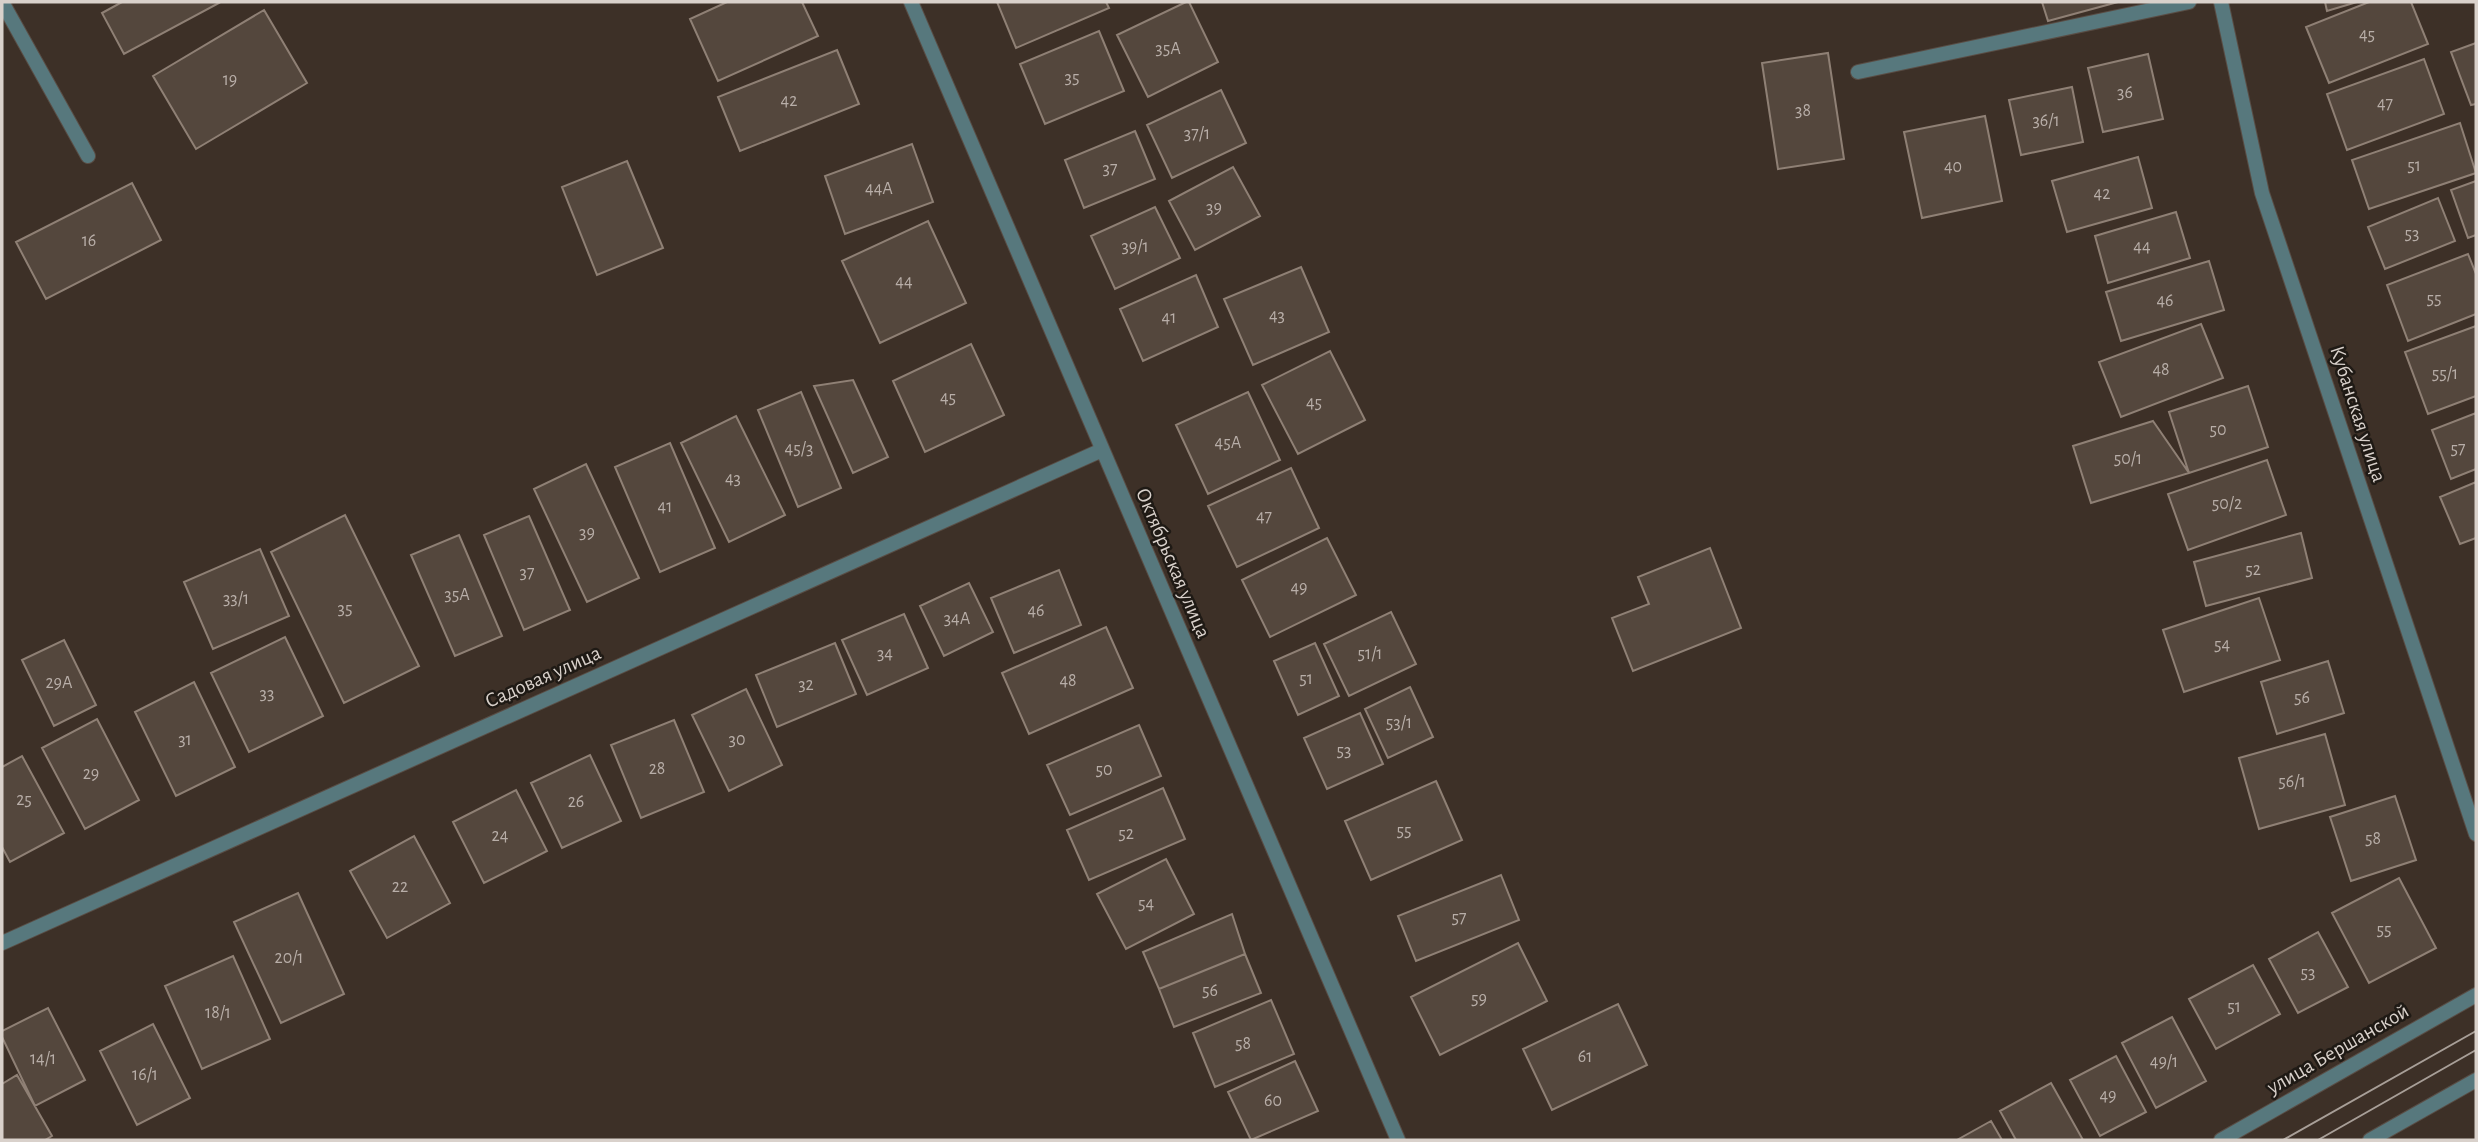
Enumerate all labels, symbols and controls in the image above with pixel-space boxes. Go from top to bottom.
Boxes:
house number: 45 [2359,26,2375,44]
house number: 35А [1155,40,1181,58]
house number: 35 [1065,69,1079,87]
house number: 19 [223,71,237,89]
house number: 36 [2117,84,2133,102]
house number: 42 [781,92,797,110]
house number: 47 [2377,95,2393,113]
house number: 38 [1795,102,1811,120]
house number: 36/1 [2032,112,2060,130]
house number: 37/1 [1184,125,1210,143]
house number: 51 [2407,157,2421,175]
house number: 40 [1944,158,1962,176]
house number: 37 [1103,160,1117,178]
house number: 44А [865,180,893,198]
house number: 42 [2094,185,2110,203]
house number: 39 [1206,199,1222,217]
house number: 53 [2405,225,2419,243]
house number: 16 [82,232,96,250]
house number: 39/1 [1121,238,1149,256]
house number: 44 [2133,238,2151,256]
house number: 44 [895,273,913,291]
house number: 55 [2426,290,2442,308]
house number: 46 [2156,292,2174,310]
house number: 43 [1269,307,1285,325]
house number: 41 [1162,309,1176,327]
street label: Кубанская улица [2326,343,2390,485]
house number: 48 [2152,361,2170,379]
house number: 55/1 [2432,365,2458,383]
house number: 45 [940,389,956,407]
house number: 45 [1306,394,1322,412]
house number: 50 [2209,421,2227,439]
house number: 45А [1215,434,1242,452]
house number: 45/3 [785,440,813,458]
house number: 57 [2450,440,2466,458]
house number: 50/1 [2114,450,2142,468]
house number: 43 [725,470,741,488]
street label: Октябрьская улица [1132,485,1214,641]
house number: 50/2 [2212,495,2242,513]
house number: 41 [658,498,672,516]
house number: 47 [1256,508,1272,526]
house number: 39 [579,524,595,542]
house number: 52 [2245,561,2261,579]
house number: 37 [520,564,534,582]
house number: 49 [1290,579,1308,597]
house number: 35А [444,586,470,604]
house number: 33/1 [223,590,249,608]
house number: 35 [338,600,352,618]
house number: 46 [1027,602,1045,620]
house number: 34А [944,610,971,628]
house number: 54 [2214,636,2230,654]
street label: Садовая улица [482,642,604,712]
house number: 34 [877,645,893,663]
house number: 51/1 [1357,645,1383,663]
house number: 51 [1299,670,1313,688]
house number: 48 [1059,672,1077,690]
house number: 29А [45,674,73,692]
house number: 32 [798,676,814,694]
house number: 33 [260,685,274,703]
house number: 56 [2294,689,2310,707]
house number: 53/1 [1386,714,1412,732]
house number: 31 [178,731,192,749]
house number: 30 [729,731,745,749]
house number: 53 [1337,742,1351,760]
house number: 28 [649,760,665,778]
house number: 50 [1095,761,1113,779]
house number: 29 [83,765,99,783]
house number: 56/1 [2278,773,2306,791]
house number: 25 [16,791,32,809]
house number: 26 [568,793,584,811]
house number: 55 [1396,822,1412,840]
house number: 52 [1118,825,1134,843]
house number: 24 [492,827,509,845]
house number: 58 [2365,830,2381,848]
house number: 22 [392,878,408,896]
house number: 54 [1138,895,1154,913]
house number: 57 [1451,909,1467,927]
house number: 55 [2376,921,2392,939]
house number: 20/1 [274,949,304,967]
house number: 53 [2301,964,2315,982]
house number: 56 [1202,982,1218,1000]
house number: 59 [1471,990,1487,1008]
house number: 51 [2227,998,2241,1016]
street label: улица Бершанской [2263,1000,2412,1099]
house number: 18/1 [205,1004,231,1022]
house number: 58 [1235,1035,1251,1053]
house number: 61 [1578,1048,1592,1066]
house number: 14/1 [30,1050,56,1068]
house number: 49/1 [2150,1053,2178,1071]
house number: 16/1 [132,1066,158,1084]
house number: 49 [2099,1087,2117,1105]
house number: 60 [1264,1092,1282,1110]

